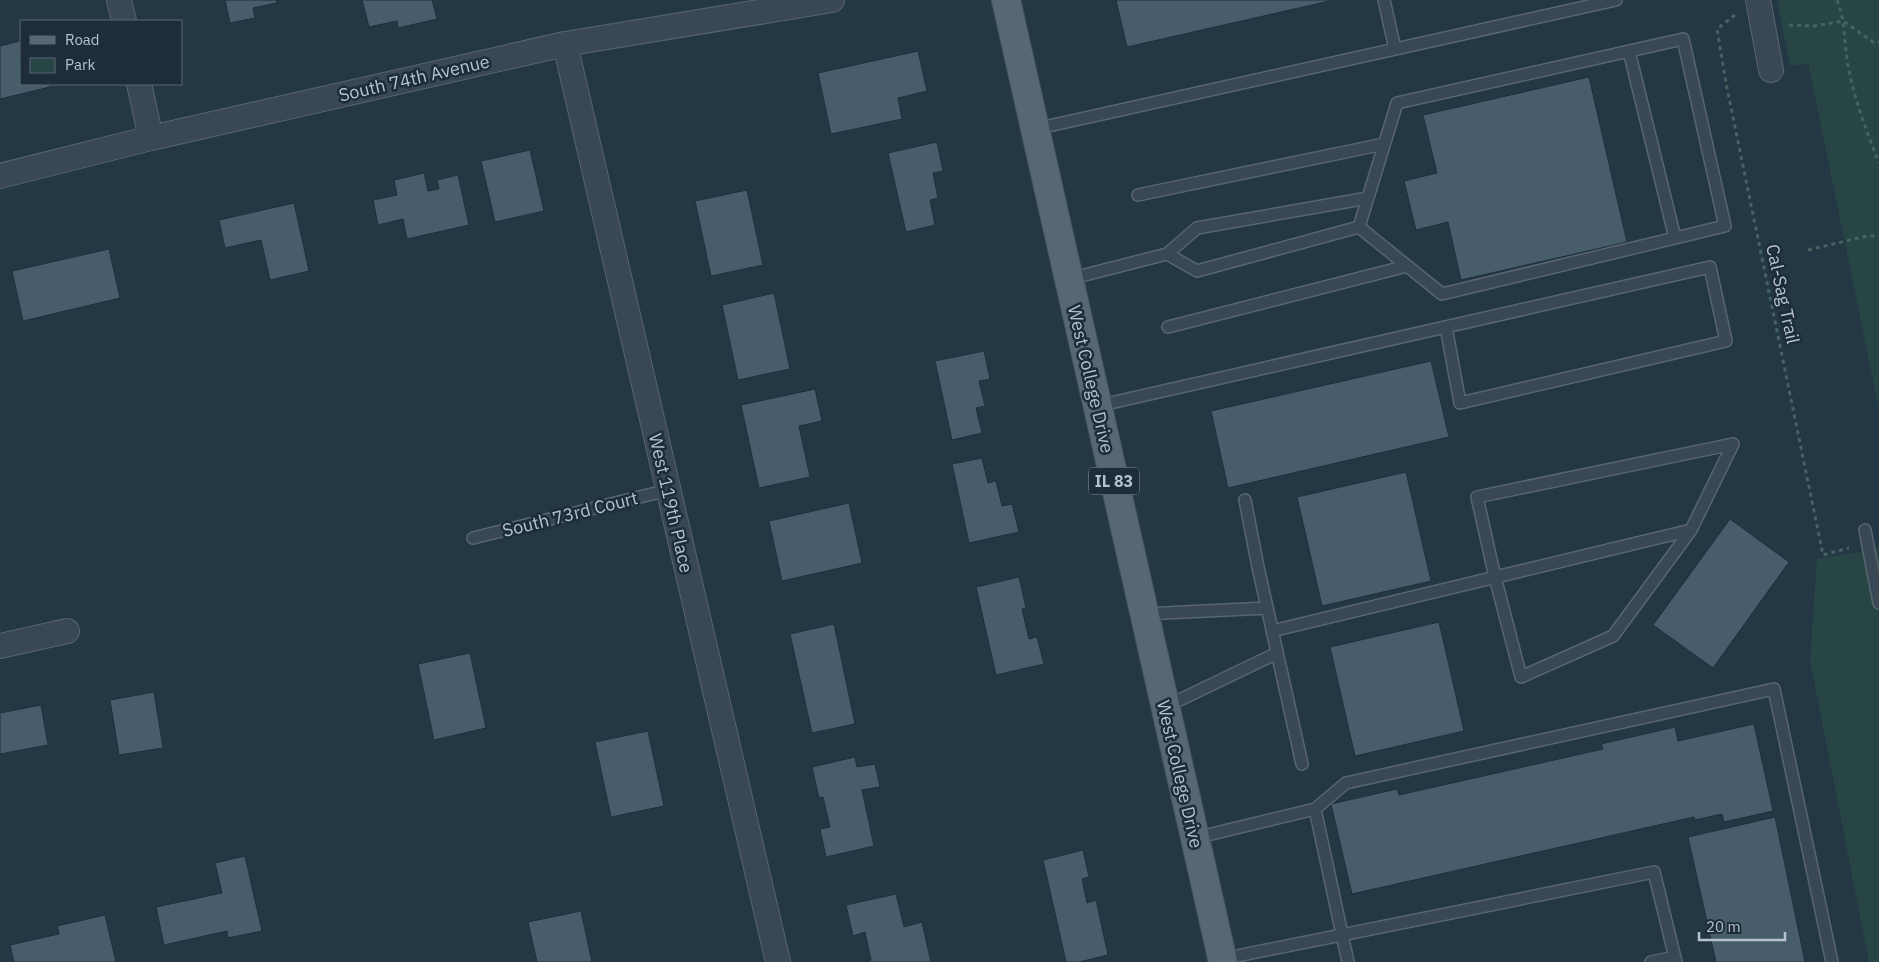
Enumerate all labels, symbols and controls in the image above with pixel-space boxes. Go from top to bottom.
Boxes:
legend [20,20,182,85]
text: Road [65,30,100,49]
street label: South 74th Avenue [336,49,492,107]
text: Park [65,55,95,74]
street label: Cal-Sag Trail [1761,242,1805,346]
street label: West College Drive [1063,303,1119,455]
street label: West 119th Place [644,431,698,575]
road number: IL 83 [1089,468,1139,494]
street label: South 73rd Court [500,486,640,542]
street label: West College Drive [1152,698,1208,850]
scale bar [1699,910,1785,942]
text: 20 m [1706,917,1741,936]

